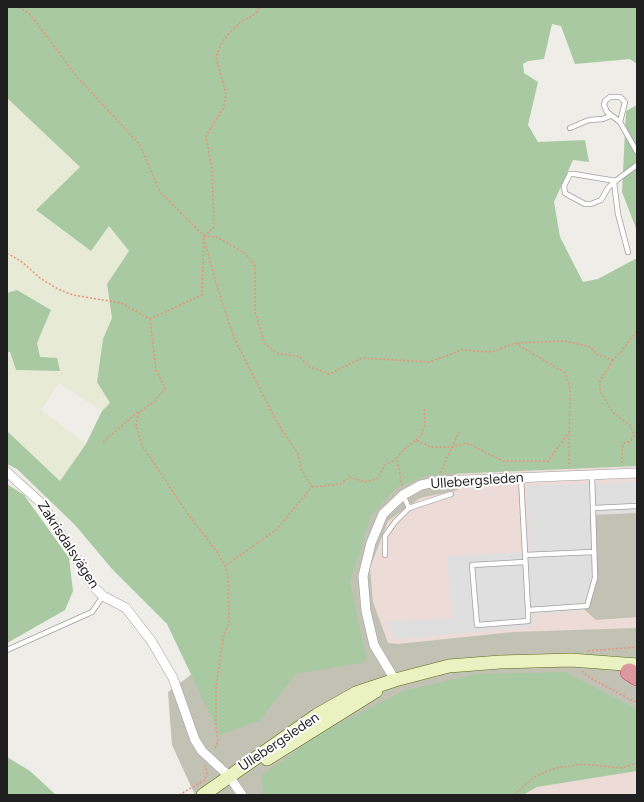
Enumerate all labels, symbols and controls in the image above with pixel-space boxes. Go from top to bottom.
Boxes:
street label: Ullebergsleden [430,469,524,493]
street label: Zakrisdalsvägen [34,498,102,592]
street label: Ullebergsleden [236,709,322,775]

